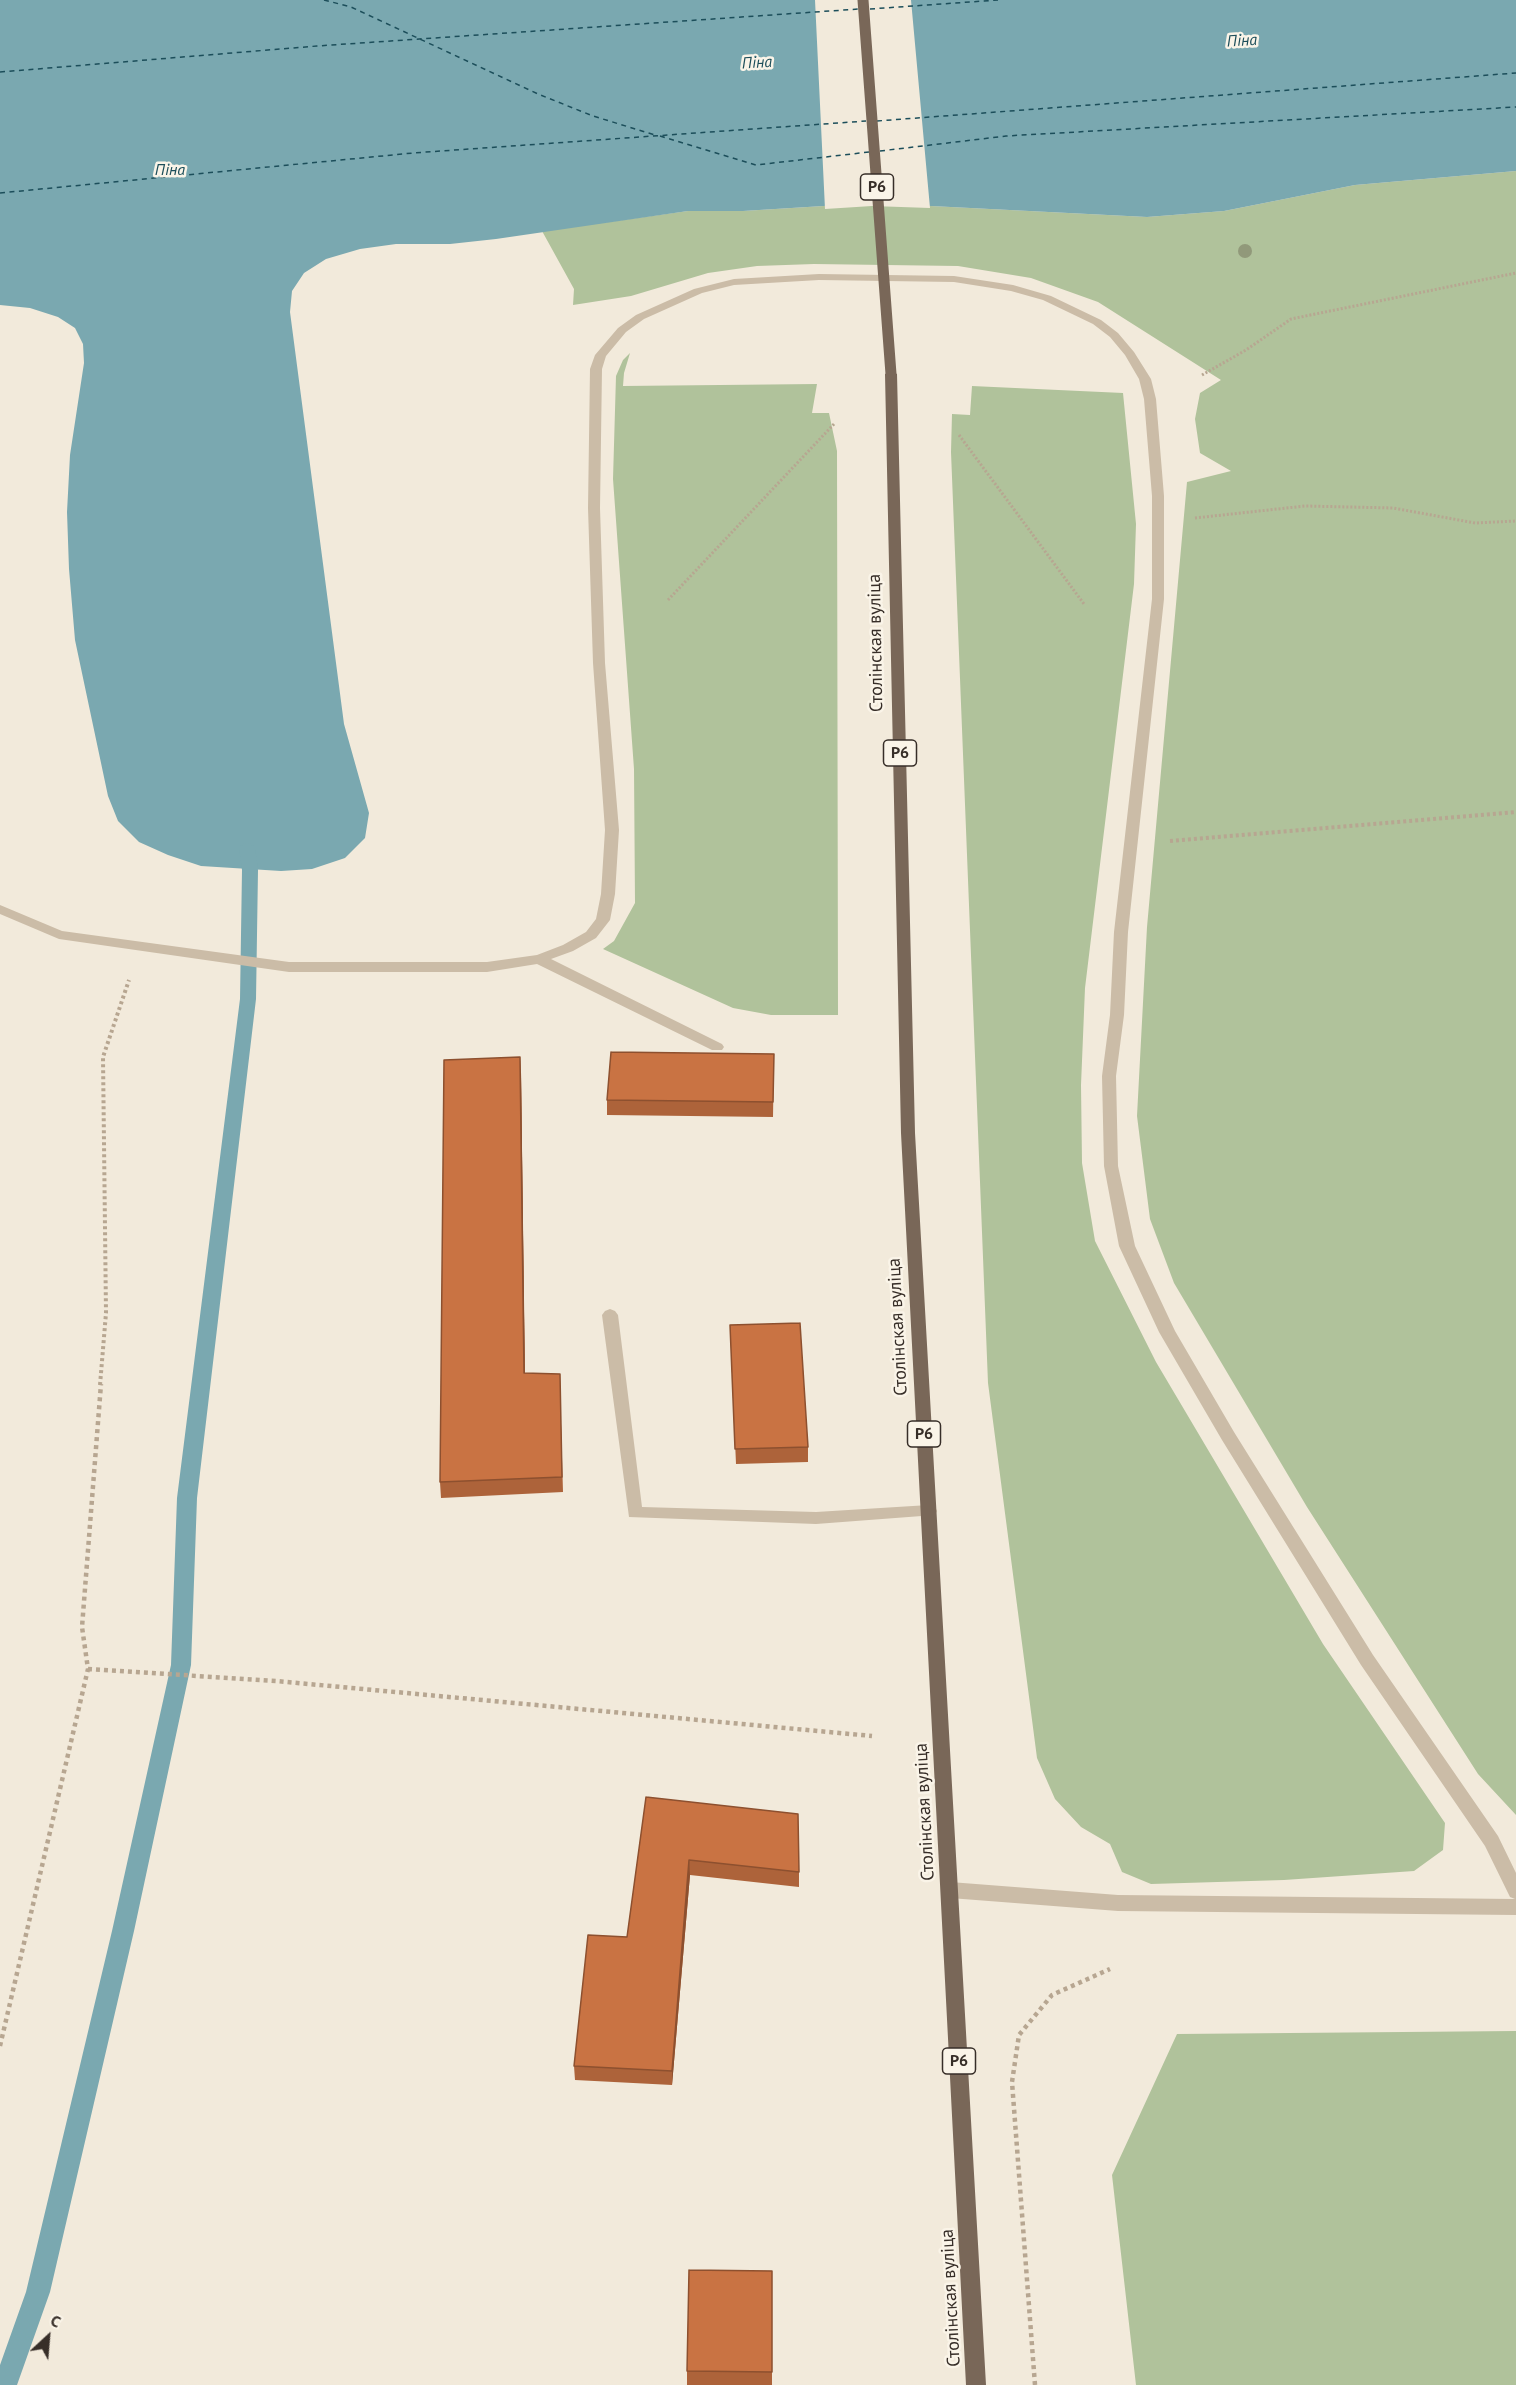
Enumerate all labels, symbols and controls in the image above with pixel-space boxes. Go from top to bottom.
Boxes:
water label: Піна [1226,31,1258,51]
water label: Піна [741,53,773,73]
water label: Піна [155,160,185,180]
road number: Р6 [860,174,894,200]
street label: Столінская вуліца [864,574,888,712]
road number: Р6 [884,740,916,766]
street label: Столінская вуліца [884,1258,912,1396]
road number: Р6 [908,1421,940,1447]
street label: Столінская вуліца [911,1743,939,1881]
road number: Р6 [942,2048,976,2074]
street label: Столінская вуліца [937,2229,965,2367]
north arrow [18,2307,78,2367]
text: С [47,2310,64,2332]

